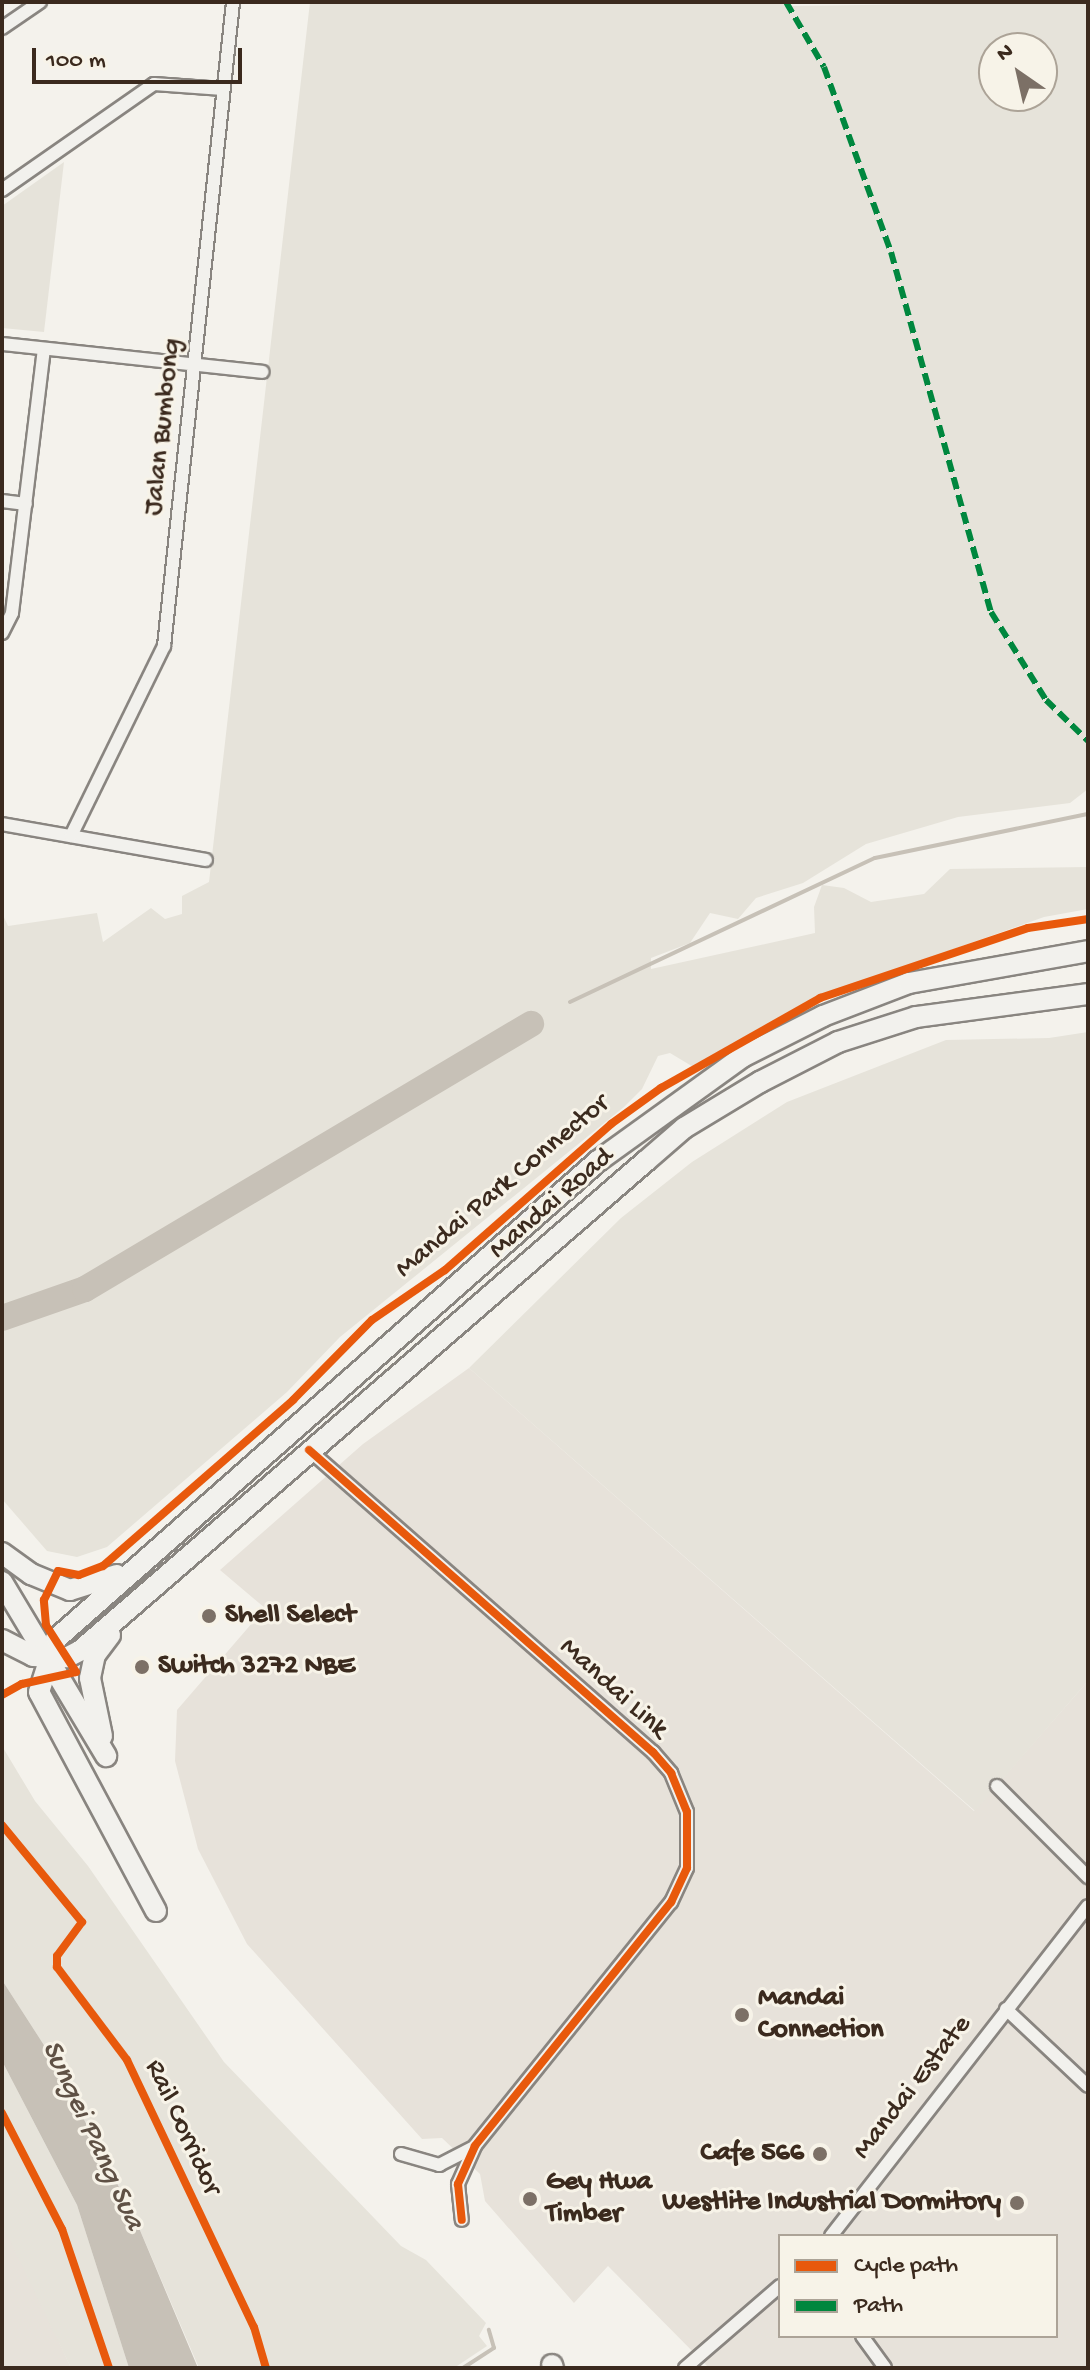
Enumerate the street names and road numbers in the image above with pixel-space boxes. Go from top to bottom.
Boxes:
street label: Jalan Bumbong [138,337,190,517]
street label: Mandai Park Connector [389,1088,617,1286]
street label: Mandai Road [483,1141,621,1267]
street label: Mandai Link [552,1631,674,1747]
street label: Mandai Estate [846,2009,980,2167]
street label: Rail Corridor [136,2055,228,2201]

